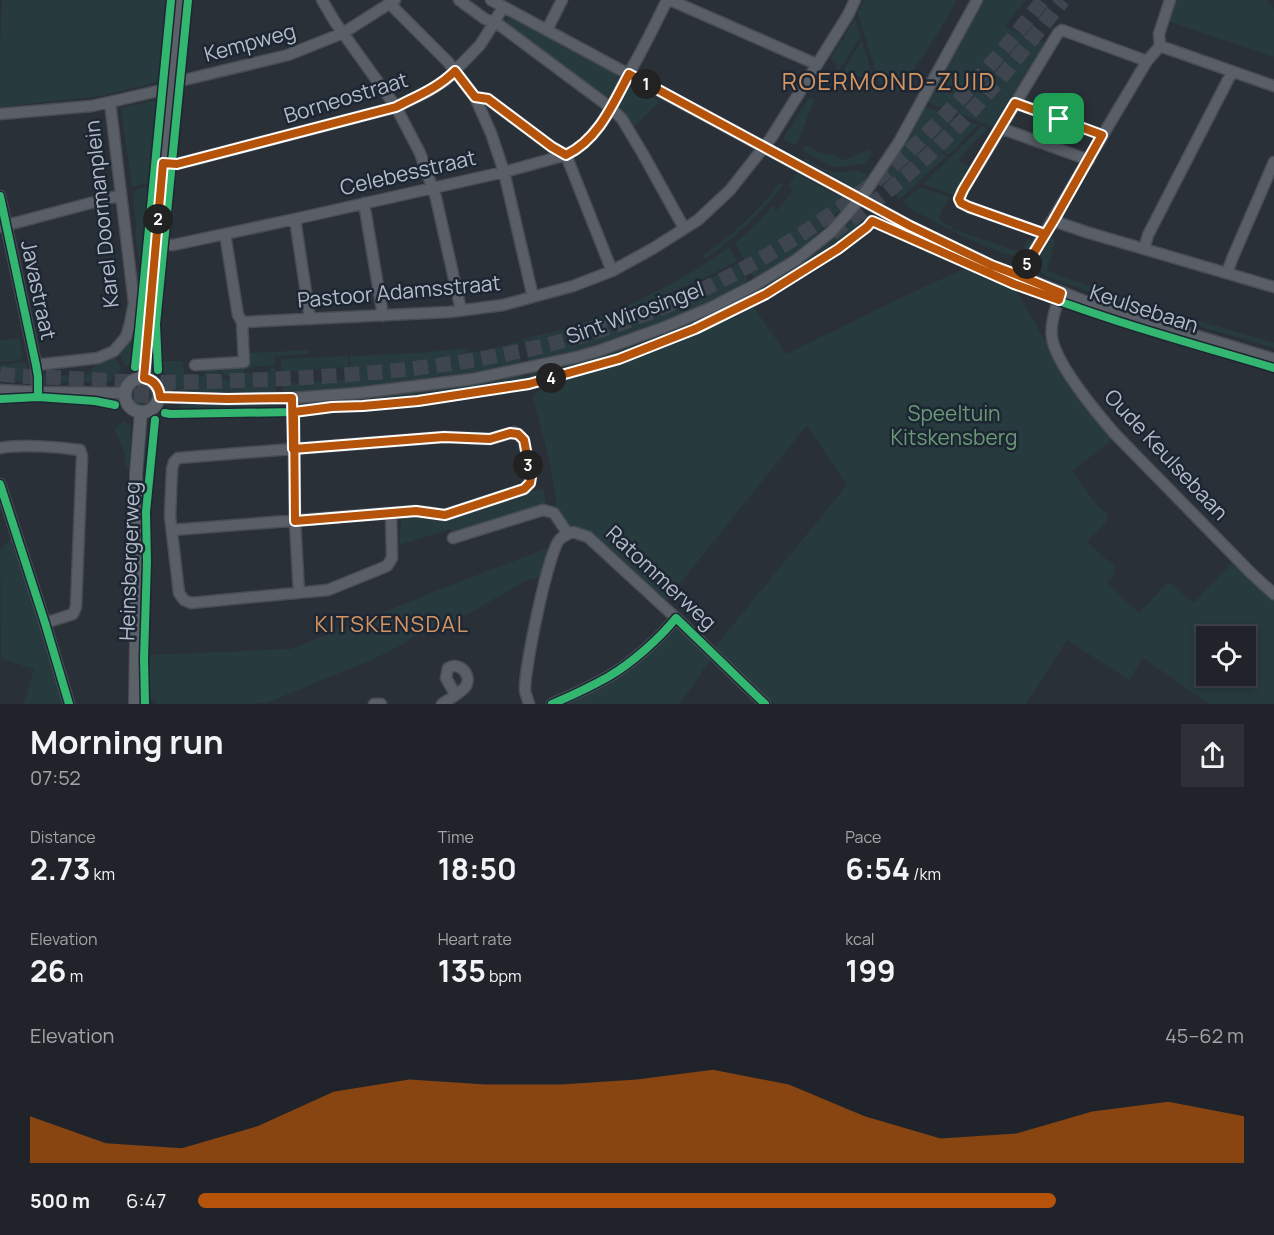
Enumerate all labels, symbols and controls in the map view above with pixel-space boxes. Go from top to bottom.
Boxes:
street label: Kempweg [201,16,299,68]
district label: ROERMOND-ZUID [782,64,996,97]
street label: Borneostraat [280,65,411,129]
pin: 1 [631,69,661,99]
text: 1 [642,73,650,95]
pin [1033,93,1084,144]
icon: arrive [1042,102,1075,135]
street label: Karel Doormanplein [77,119,125,309]
street label: Celebesstraat [337,143,478,201]
pin: 2 [143,204,173,234]
text: 2 [153,208,163,230]
street label: Javastraat [15,237,63,342]
pin: 5 [1012,249,1042,279]
text: 5 [1022,253,1032,275]
street label: Pastoor Adamsstraat [296,268,502,314]
street label: Sint Wirosingel [562,274,707,350]
street label: Keulsebaan [1086,277,1202,339]
pin: 4 [536,363,566,393]
text: 4 [546,367,556,389]
street label: Oude Keulsebaan [1099,383,1235,526]
park label: Speeltuin Kitskensberg [891,399,1017,451]
pin: 3 [513,450,543,480]
text: 3 [523,454,533,476]
street label: Heinsbergerweg [112,481,146,641]
street label: Ratommerweg [601,519,723,636]
district label: KITSKENSDAL [314,609,470,639]
map controls [1196,626,1256,686]
button: locate [1196,626,1256,686]
text: Morning run [30,719,224,764]
button: share [1181,724,1244,787]
text: 07:52 [30,764,81,791]
text: Distance [30,826,96,848]
text: Time [438,826,474,848]
text: Pace [845,826,881,848]
text: 2.73 [30,848,90,889]
text: 18:50 [438,848,517,889]
text: 6:54 [845,848,910,889]
text: km [90,863,115,885]
text: /km [910,863,941,885]
text: Elevation [30,928,98,950]
text: Heart rate [438,928,512,950]
text: kcal [845,928,875,950]
text: 26 [30,950,67,991]
text: 135 [438,950,486,991]
text: 199 [845,950,896,991]
text: m [67,965,83,987]
text: bpm [486,965,522,987]
text: Elevation [30,1022,114,1049]
text: 45–62 m [1165,1022,1244,1049]
text: 500 m [30,1187,90,1214]
text: 6:47 [126,1187,166,1214]

